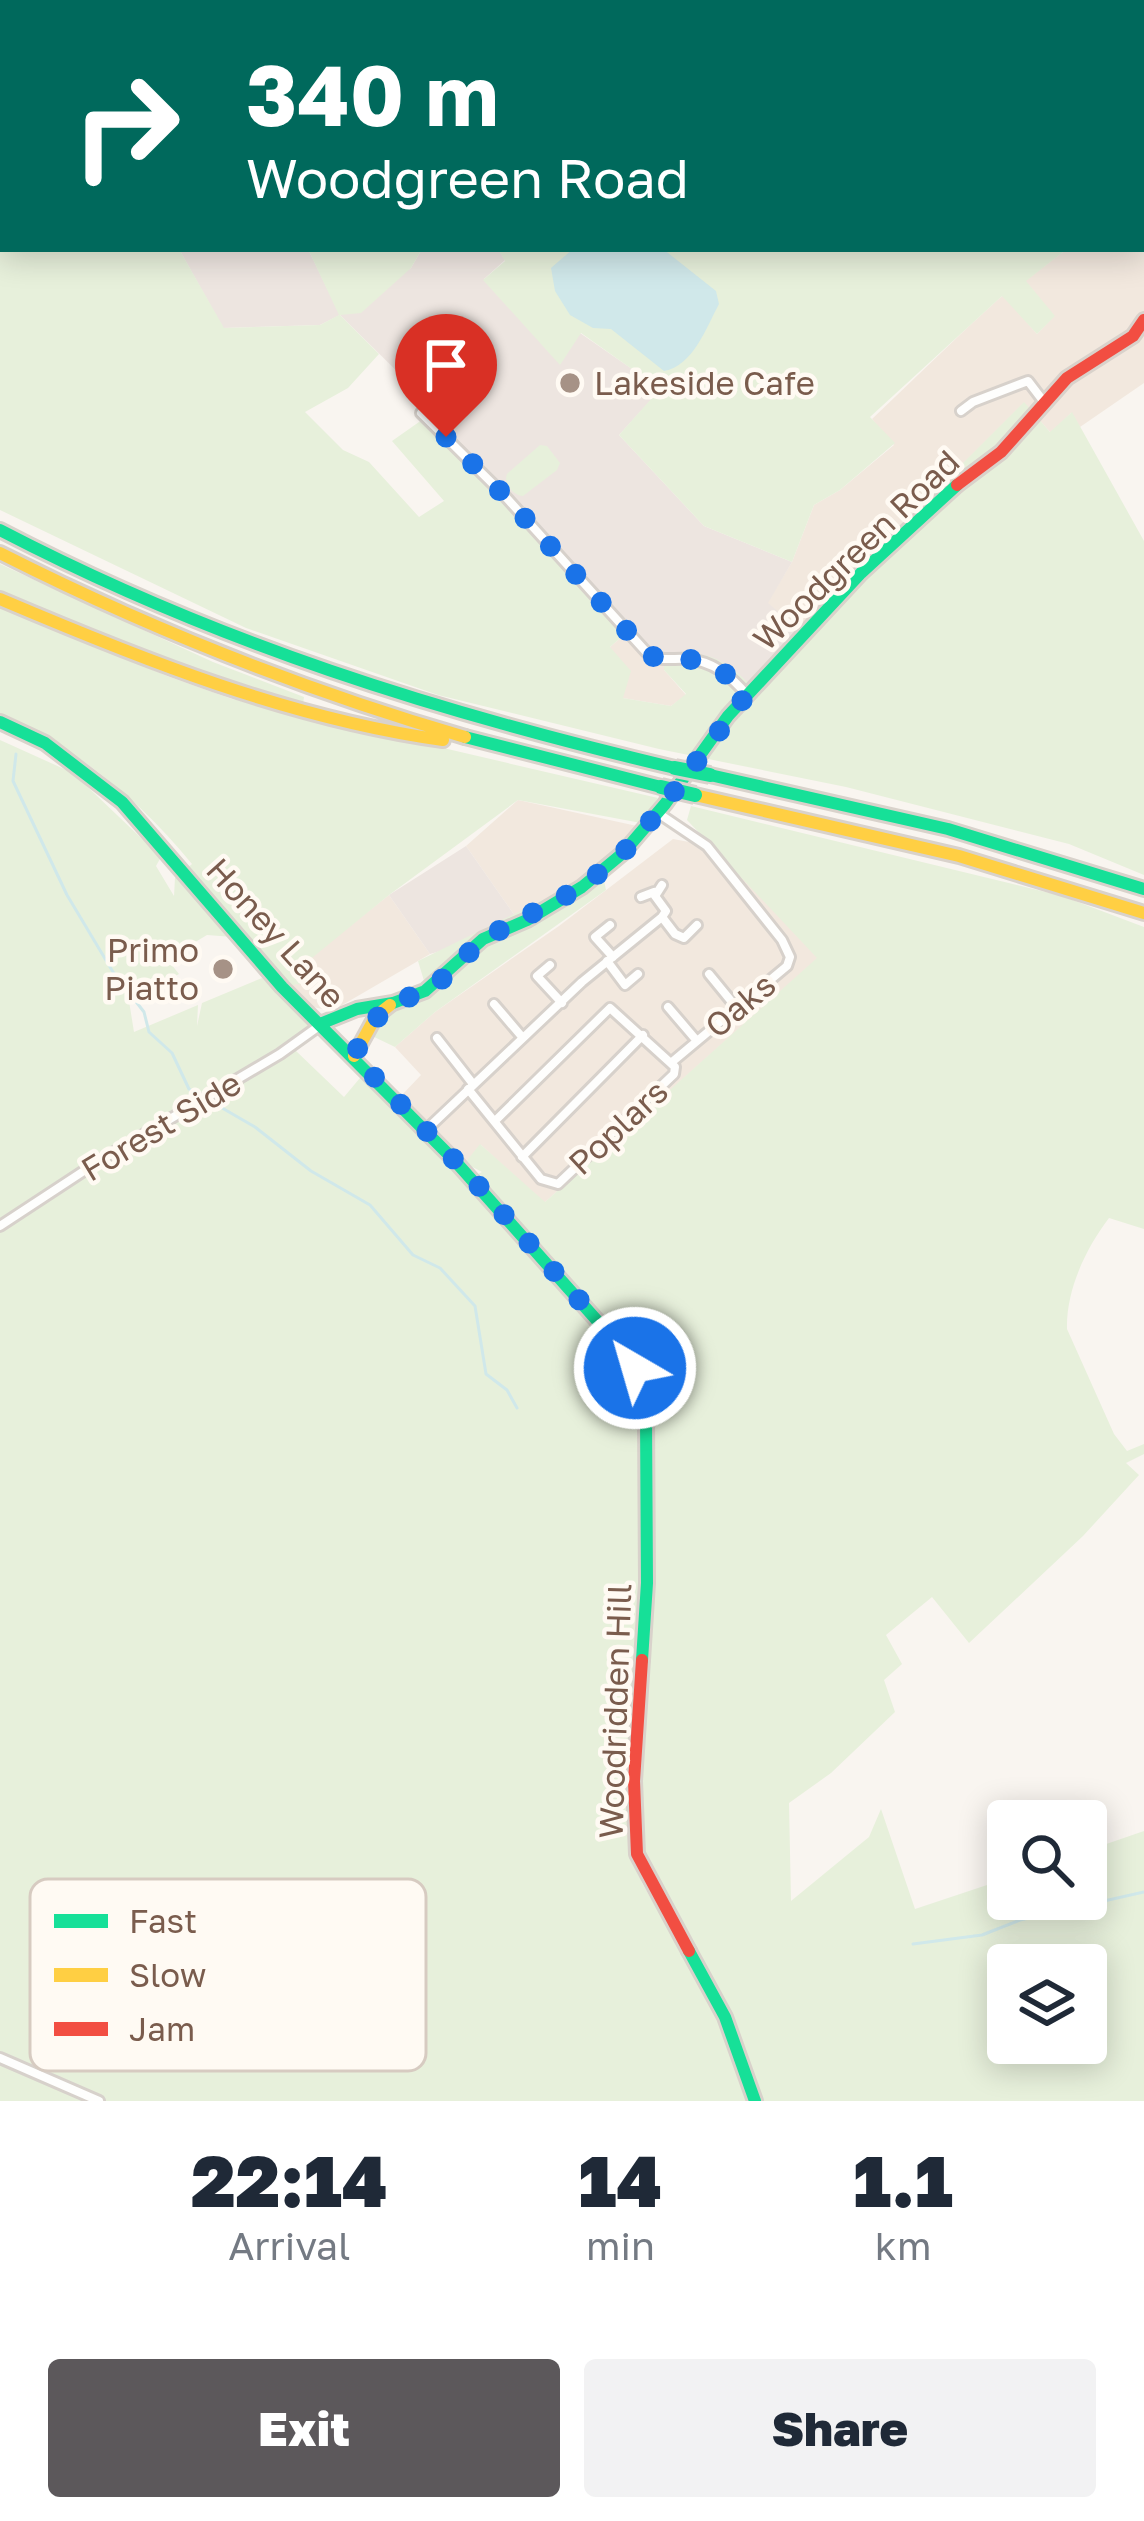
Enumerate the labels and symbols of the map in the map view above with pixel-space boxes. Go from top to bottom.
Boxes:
pin [395,314,497,437]
place label: Lakeside Cafe [594,363,815,402]
marker: Lakeside Cafe [557,370,583,396]
street label: Woodgreen Road [745,442,967,658]
street label: Honey Lane [199,850,354,1015]
place label: Primo Piatto [104,930,199,1007]
marker: Primo Piatto [210,956,236,982]
street label: Oaks [697,964,783,1045]
street label: Forest Side [74,1063,248,1188]
street label: Poplars [560,1071,675,1182]
position arrow [572,1305,698,1431]
street label: Woodridden Hill [591,1583,638,1839]
legend [30,1879,426,2071]
text: Fast [129,1901,197,1940]
text: Slow [129,1955,207,1994]
text: Jam [129,2009,195,2048]

